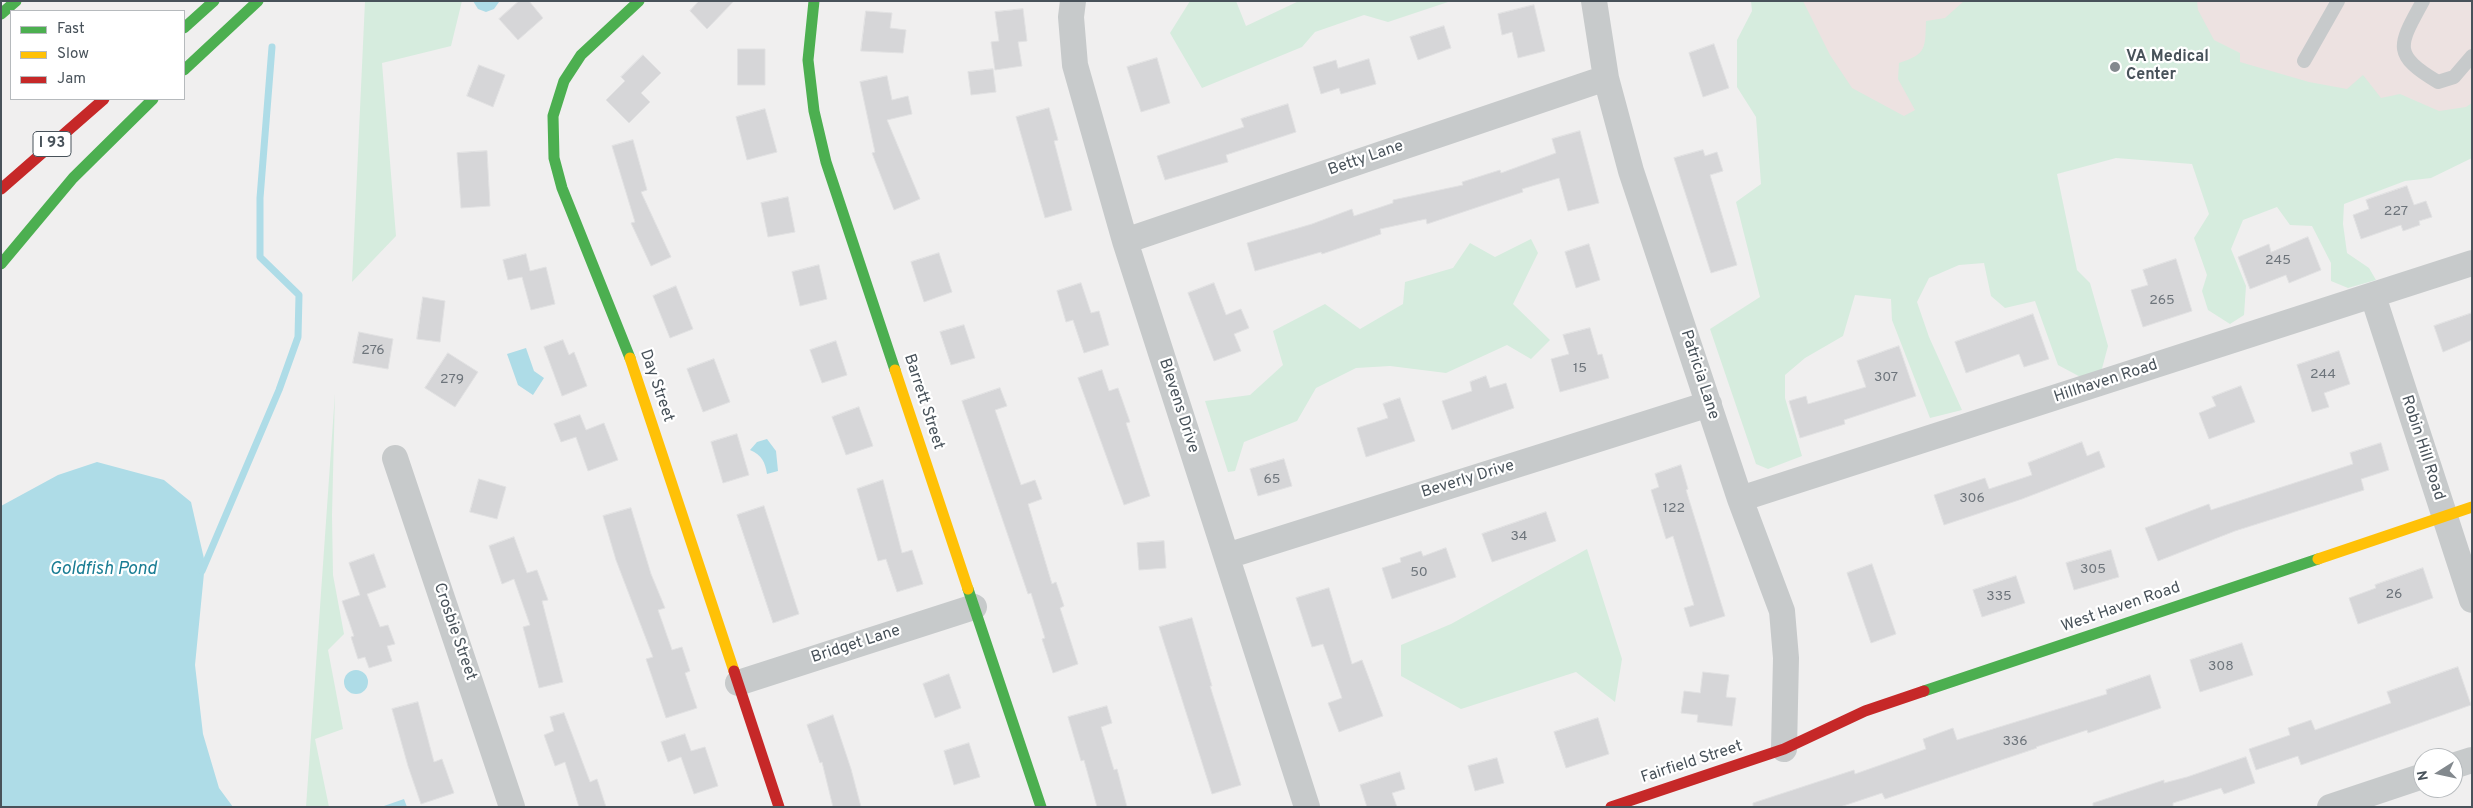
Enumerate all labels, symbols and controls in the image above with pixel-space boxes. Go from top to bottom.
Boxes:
legend [10,10,185,100]
text: Fast [57,20,85,39]
text: Slow [57,45,89,64]
place label: VA Medical Center [2126,48,2209,86]
marker: VA Medical Center [2108,60,2122,74]
text: Jam [57,70,86,89]
road number: I 93 [33,132,71,156]
street label: Betty Lane [1326,137,1406,181]
house number: 227 [2384,204,2408,220]
house number: 245 [2265,253,2291,269]
house number: 265 [2149,293,2175,309]
street label: Patricia Lane [1675,328,1723,422]
house number: 276 [361,343,385,359]
street label: Day Street [635,347,677,425]
street label: Barrett Street [899,352,947,452]
street label: Blevens Drive [1154,356,1202,456]
street label: Hillhaven Road [2052,356,2160,408]
house number: 15 [1573,361,1587,377]
house number: 244 [2310,367,2336,383]
house number: 307 [1874,370,1898,386]
house number: 279 [440,372,464,388]
street label: Robin Hill Road [2396,393,2448,503]
street label: Beverly Drive [1419,457,1517,503]
house number: 65 [1263,472,1281,488]
house number: 306 [1959,491,1985,507]
house number: 122 [1663,501,1685,517]
house number: 34 [1510,529,1528,545]
water label: Goldfish Pond [49,559,157,581]
house number: 305 [2080,562,2106,578]
house number: 50 [1410,565,1428,581]
street label: West Haven Road [2059,579,2183,637]
street label: Crosbie Street [428,581,480,683]
house number: 26 [2386,587,2402,603]
house number: 335 [1986,589,2012,605]
street label: Bridget Lane [809,622,903,668]
house number: 308 [2208,659,2234,675]
house number: 336 [2002,734,2028,750]
street label: Fairfield Street [1639,738,1745,788]
north arrow [2413,748,2463,798]
text: N [2414,769,2433,782]

